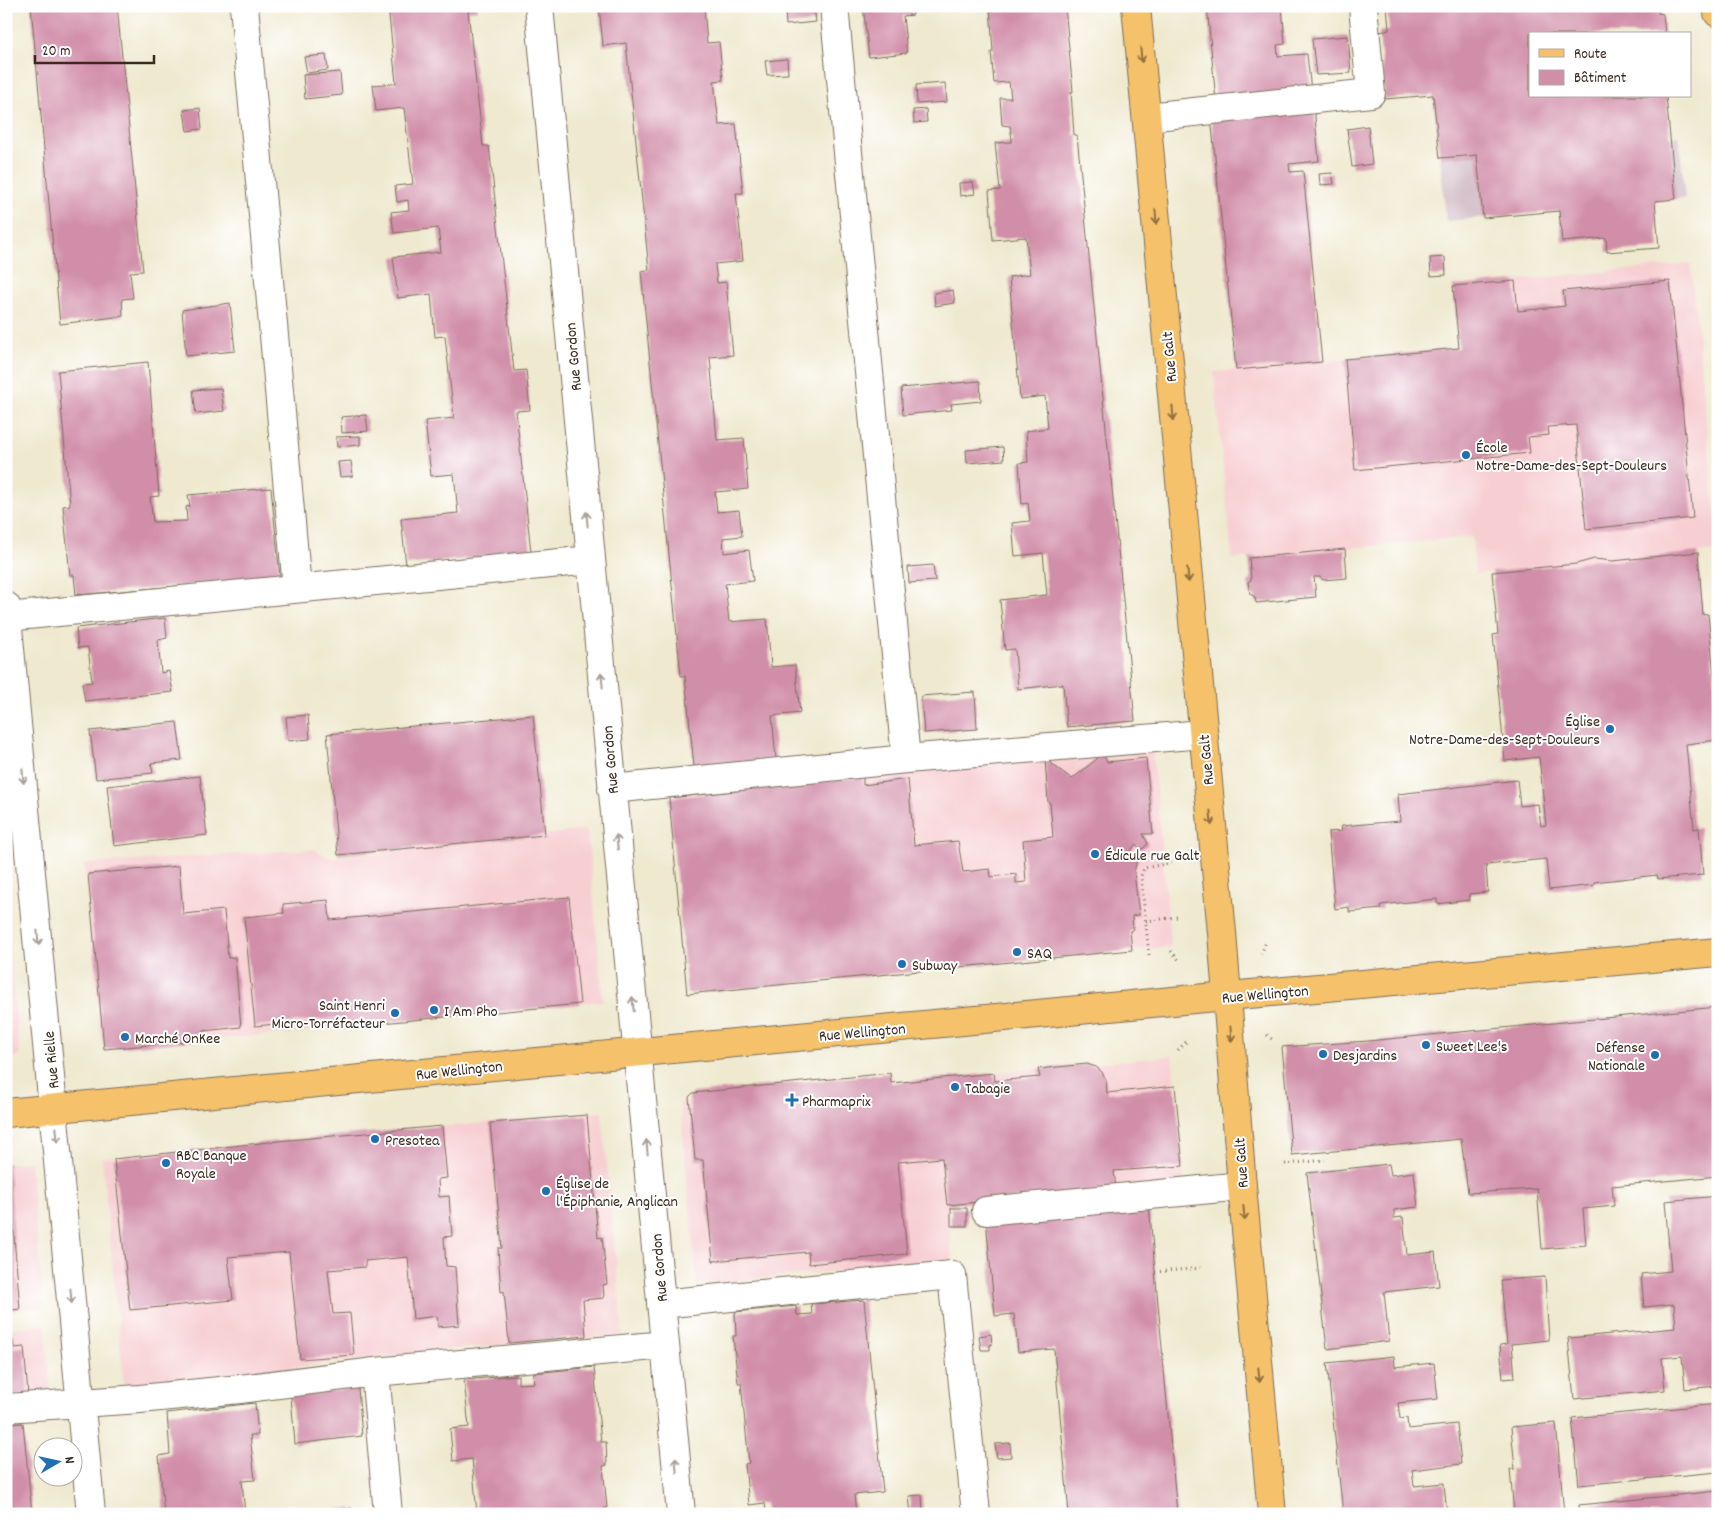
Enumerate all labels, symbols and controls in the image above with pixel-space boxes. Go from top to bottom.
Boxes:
scale bar [35,32,154,64]
legend [1529,32,1692,98]
text: 20 m [42,41,70,63]
text: Route [1574,44,1607,66]
one-way arrow [1136,46,1146,62]
text: Bâtiment [1574,68,1627,90]
one-way arrow [1151,208,1160,224]
street label: Rue Gordon [560,322,589,392]
street label: Rue Galt [1157,330,1184,383]
one-way arrow [1168,405,1178,421]
place label: École Notre-Dame-des-Sept-Douleurs [1476,437,1667,478]
marker: École Notre-Dame-des-Sept-Douleurs [1460,449,1472,461]
one-way arrow [582,511,592,527]
one-way arrow [1183,567,1192,583]
one-way arrow [597,673,607,689]
place label: Église Notre-Dame-des-Sept-Douleurs [1409,711,1600,752]
marker: Église Notre-Dame-des-Sept-Douleurs [1604,723,1616,735]
street label: Rue Gordon [597,725,626,795]
street label: Rue Galt [1194,733,1221,786]
one-way arrow [18,768,27,784]
one-way arrow [1206,809,1215,825]
one-way arrow [612,834,622,850]
place label: Édicule rue Galt [1105,845,1199,868]
marker: Édicule rue Galt [1089,848,1101,860]
one-way arrow [33,930,43,946]
place label: SAQ [1027,943,1052,966]
marker: SAQ [1011,946,1023,958]
place label: Subway [912,955,958,978]
marker: Subway [896,958,908,970]
street label: Rue Wellington [1221,980,1310,1011]
place label: Saint Henri Micro-Torréfacteur [272,995,385,1036]
one-way arrow [629,996,638,1012]
place label: I Am Pho [444,1001,498,1024]
marker: I Am Pho [428,1004,440,1016]
marker: Saint Henri Micro-Torréfacteur [389,1007,401,1019]
street label: Rue Wellington [818,1018,907,1049]
one-way arrow [1226,1025,1235,1041]
place label: Marché OnKee [135,1028,220,1051]
street label: Rue Rielle [39,1030,66,1090]
marker: Marché OnKee [119,1031,131,1043]
place label: Sweet Lee's [1436,1036,1508,1059]
place label: Défense Nationale [1588,1037,1645,1078]
marker: Sweet Lee's [1420,1039,1432,1051]
place label: Desjardins [1333,1045,1397,1068]
marker: Desjardins [1317,1048,1329,1060]
marker: Défense Nationale [1649,1049,1661,1061]
street label: Rue Wellington [415,1056,504,1087]
place label: Tabagie [965,1078,1010,1101]
marker: Tabagie [949,1081,961,1093]
place label: Pharmaprix [802,1091,871,1114]
marker: Pharmaprix [786,1094,798,1106]
one-way arrow [52,1126,61,1142]
place label: Presotea [385,1130,440,1153]
marker: Presotea [369,1133,381,1145]
street label: Rue Galt [1229,1137,1256,1189]
one-way arrow [642,1139,652,1155]
place label: RBC Banque Royale [176,1145,246,1186]
marker: RBC Banque Royale [160,1157,172,1169]
place label: Église de l'Épiphanie, Anglican [556,1173,678,1214]
marker: Église de l'Épiphanie, Anglican [540,1185,552,1197]
one-way arrow [1240,1205,1249,1221]
street label: Rue Gordon [646,1233,675,1303]
one-way arrow [66,1288,76,1304]
one-way arrow [1255,1366,1264,1382]
north arrow [32,1438,82,1488]
text: N [58,1455,79,1465]
one-way arrow [672,1458,681,1474]

